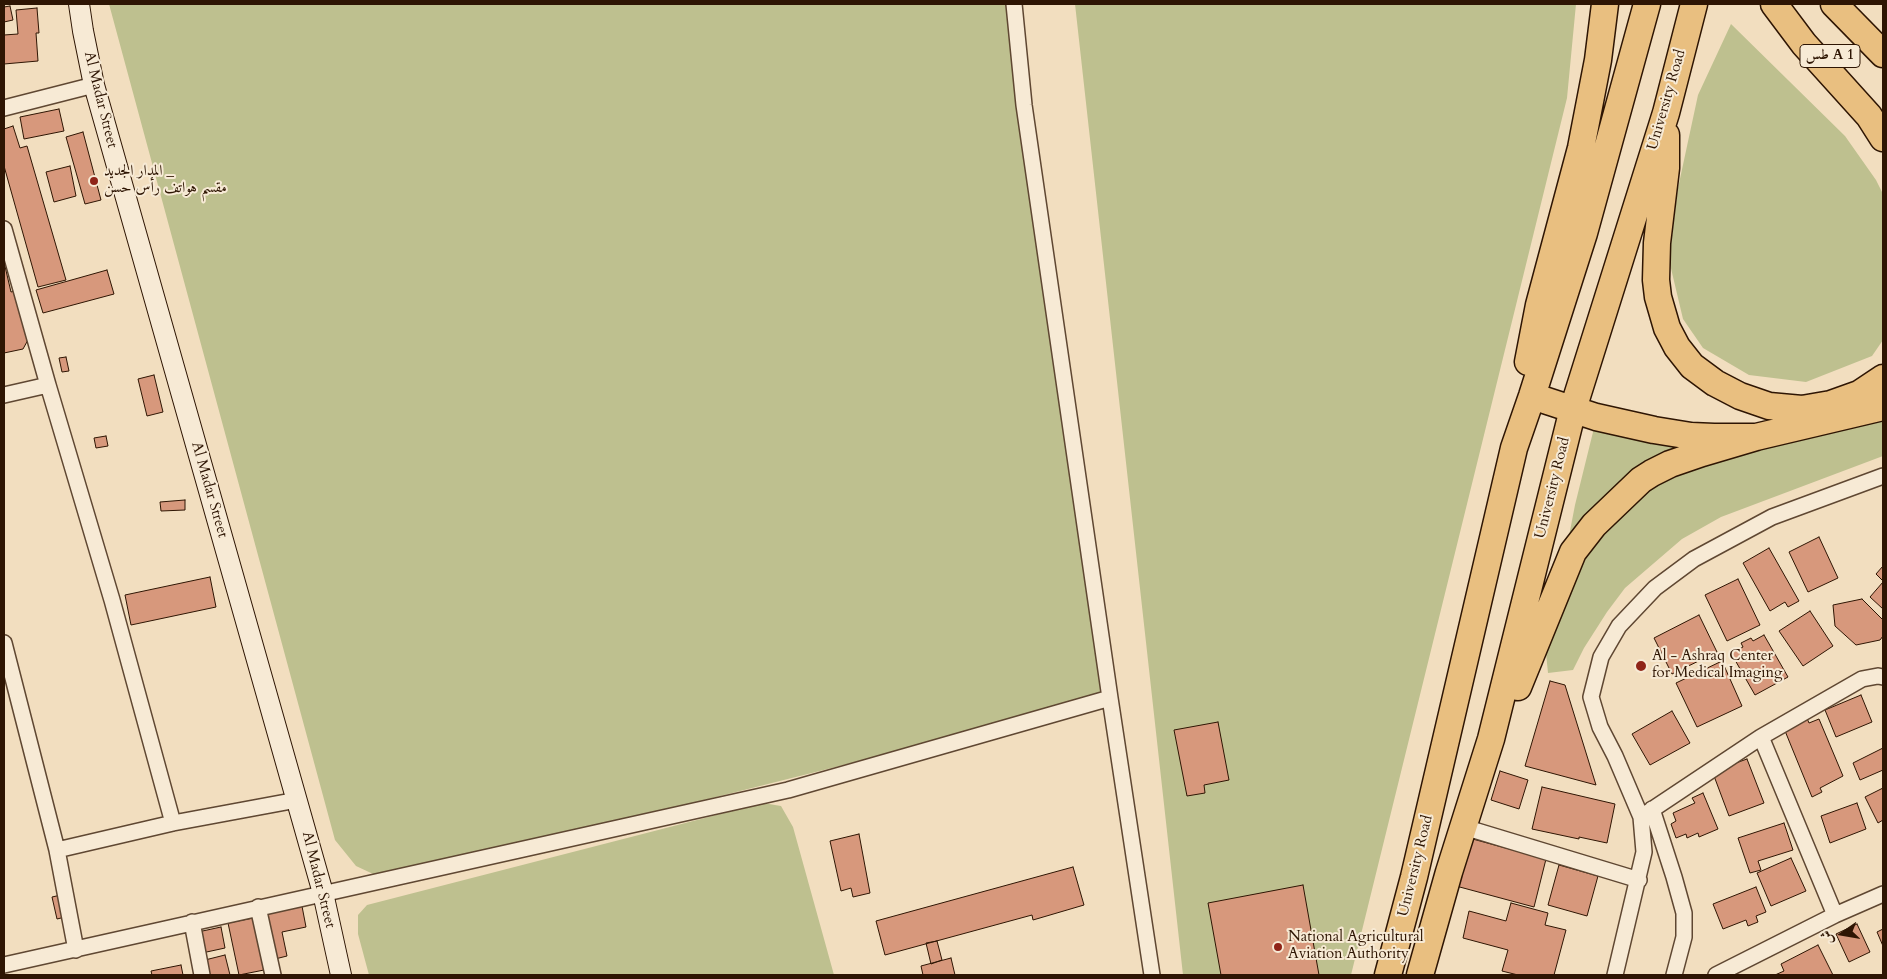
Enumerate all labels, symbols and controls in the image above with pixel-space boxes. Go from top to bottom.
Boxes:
road number: طس A 1 [1800,44,1860,68]
street label: University Road [1644,48,1690,152]
street label: Al Madar Street [79,50,121,150]
place label: المدار الجديد _ مقسم هواتف رأس حسن [104,163,227,198]
marker: المدار الجديد _ مقسم هواتف رأس حسن [88,175,100,187]
street label: University Road [1532,435,1574,541]
street label: Al Madar Street [187,440,231,540]
place label: Al - Ashraq Center for Medical Imaging [1652,648,1782,683]
marker: Al - Ashraq Center for Medical Imaging [1634,659,1648,673]
street label: University Road [1395,813,1437,919]
street label: Al Madar Street [297,830,339,930]
north arrow [1817,909,1867,959]
place label: National Agricultural Aviation Authority [1288,929,1424,964]
text: ش [1816,929,1838,946]
marker: National Agricultural Aviation Authority [1272,941,1284,953]

